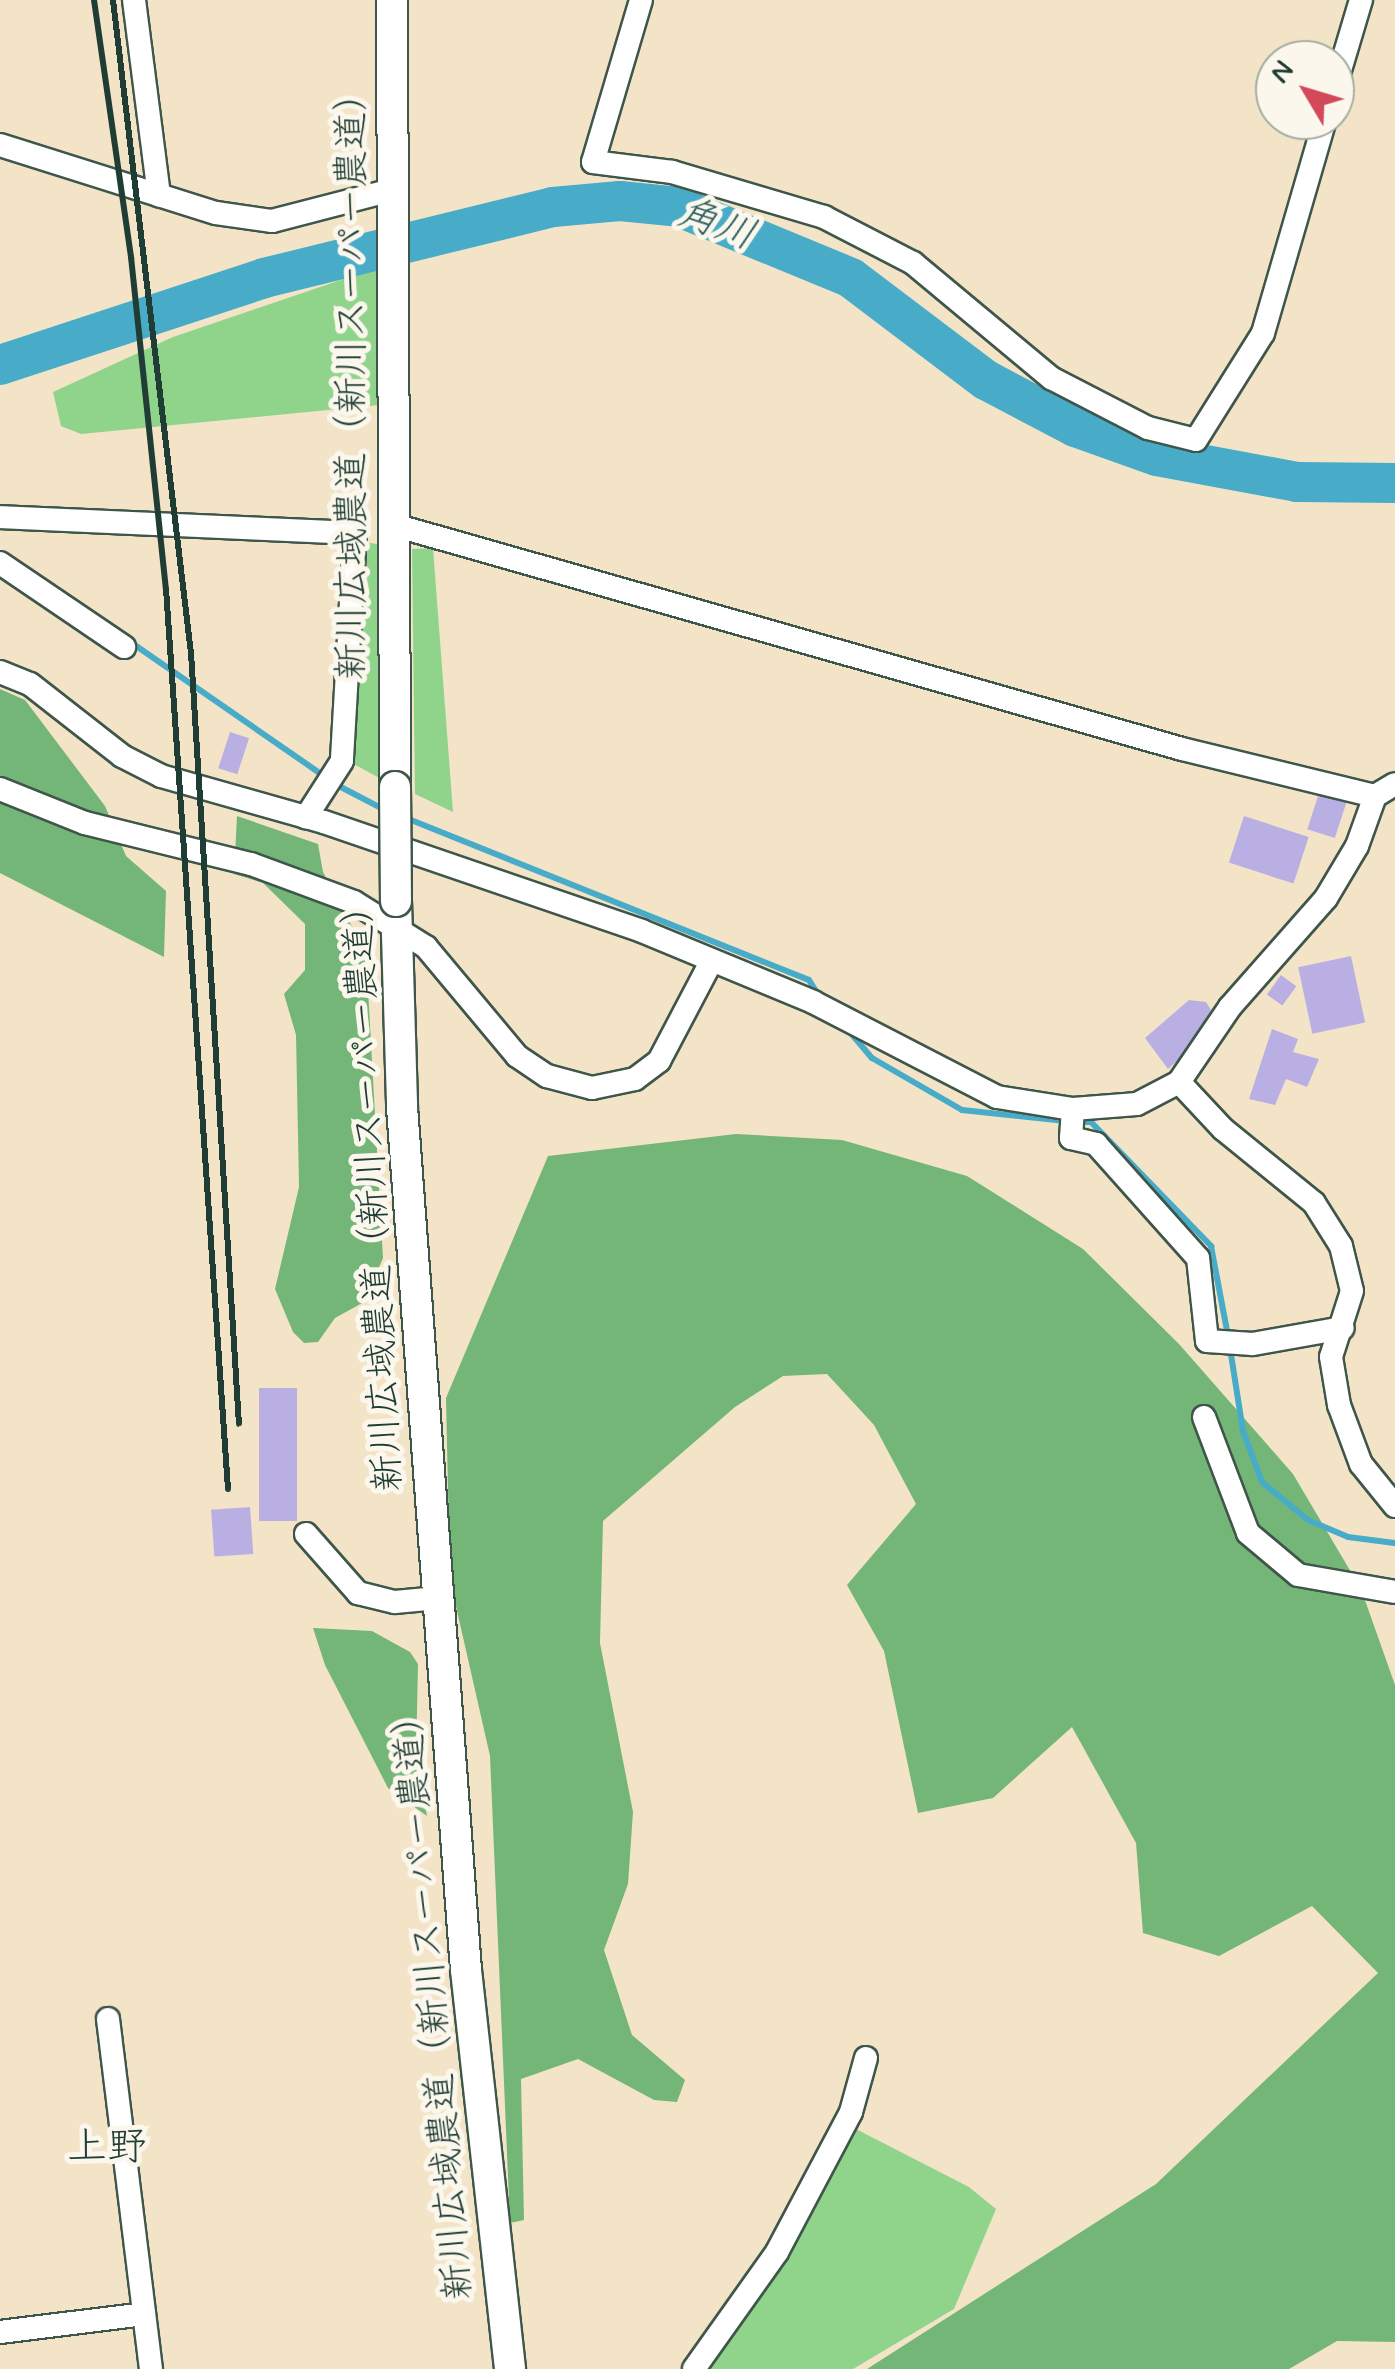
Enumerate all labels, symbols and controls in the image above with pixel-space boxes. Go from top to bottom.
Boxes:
north arrow [1255,40,1355,140]
text: N [1262,54,1303,91]
street label: 新川広域農道（新川スーパー農道） [330,74,376,680]
water label: 角川 [670,189,762,261]
street label: 新川広域農道（新川スーパー農道） [335,885,413,1493]
street label: 新川広域農道（新川スーパー農道） [385,1694,483,2302]
district label: 上野 [67,2124,147,2172]

